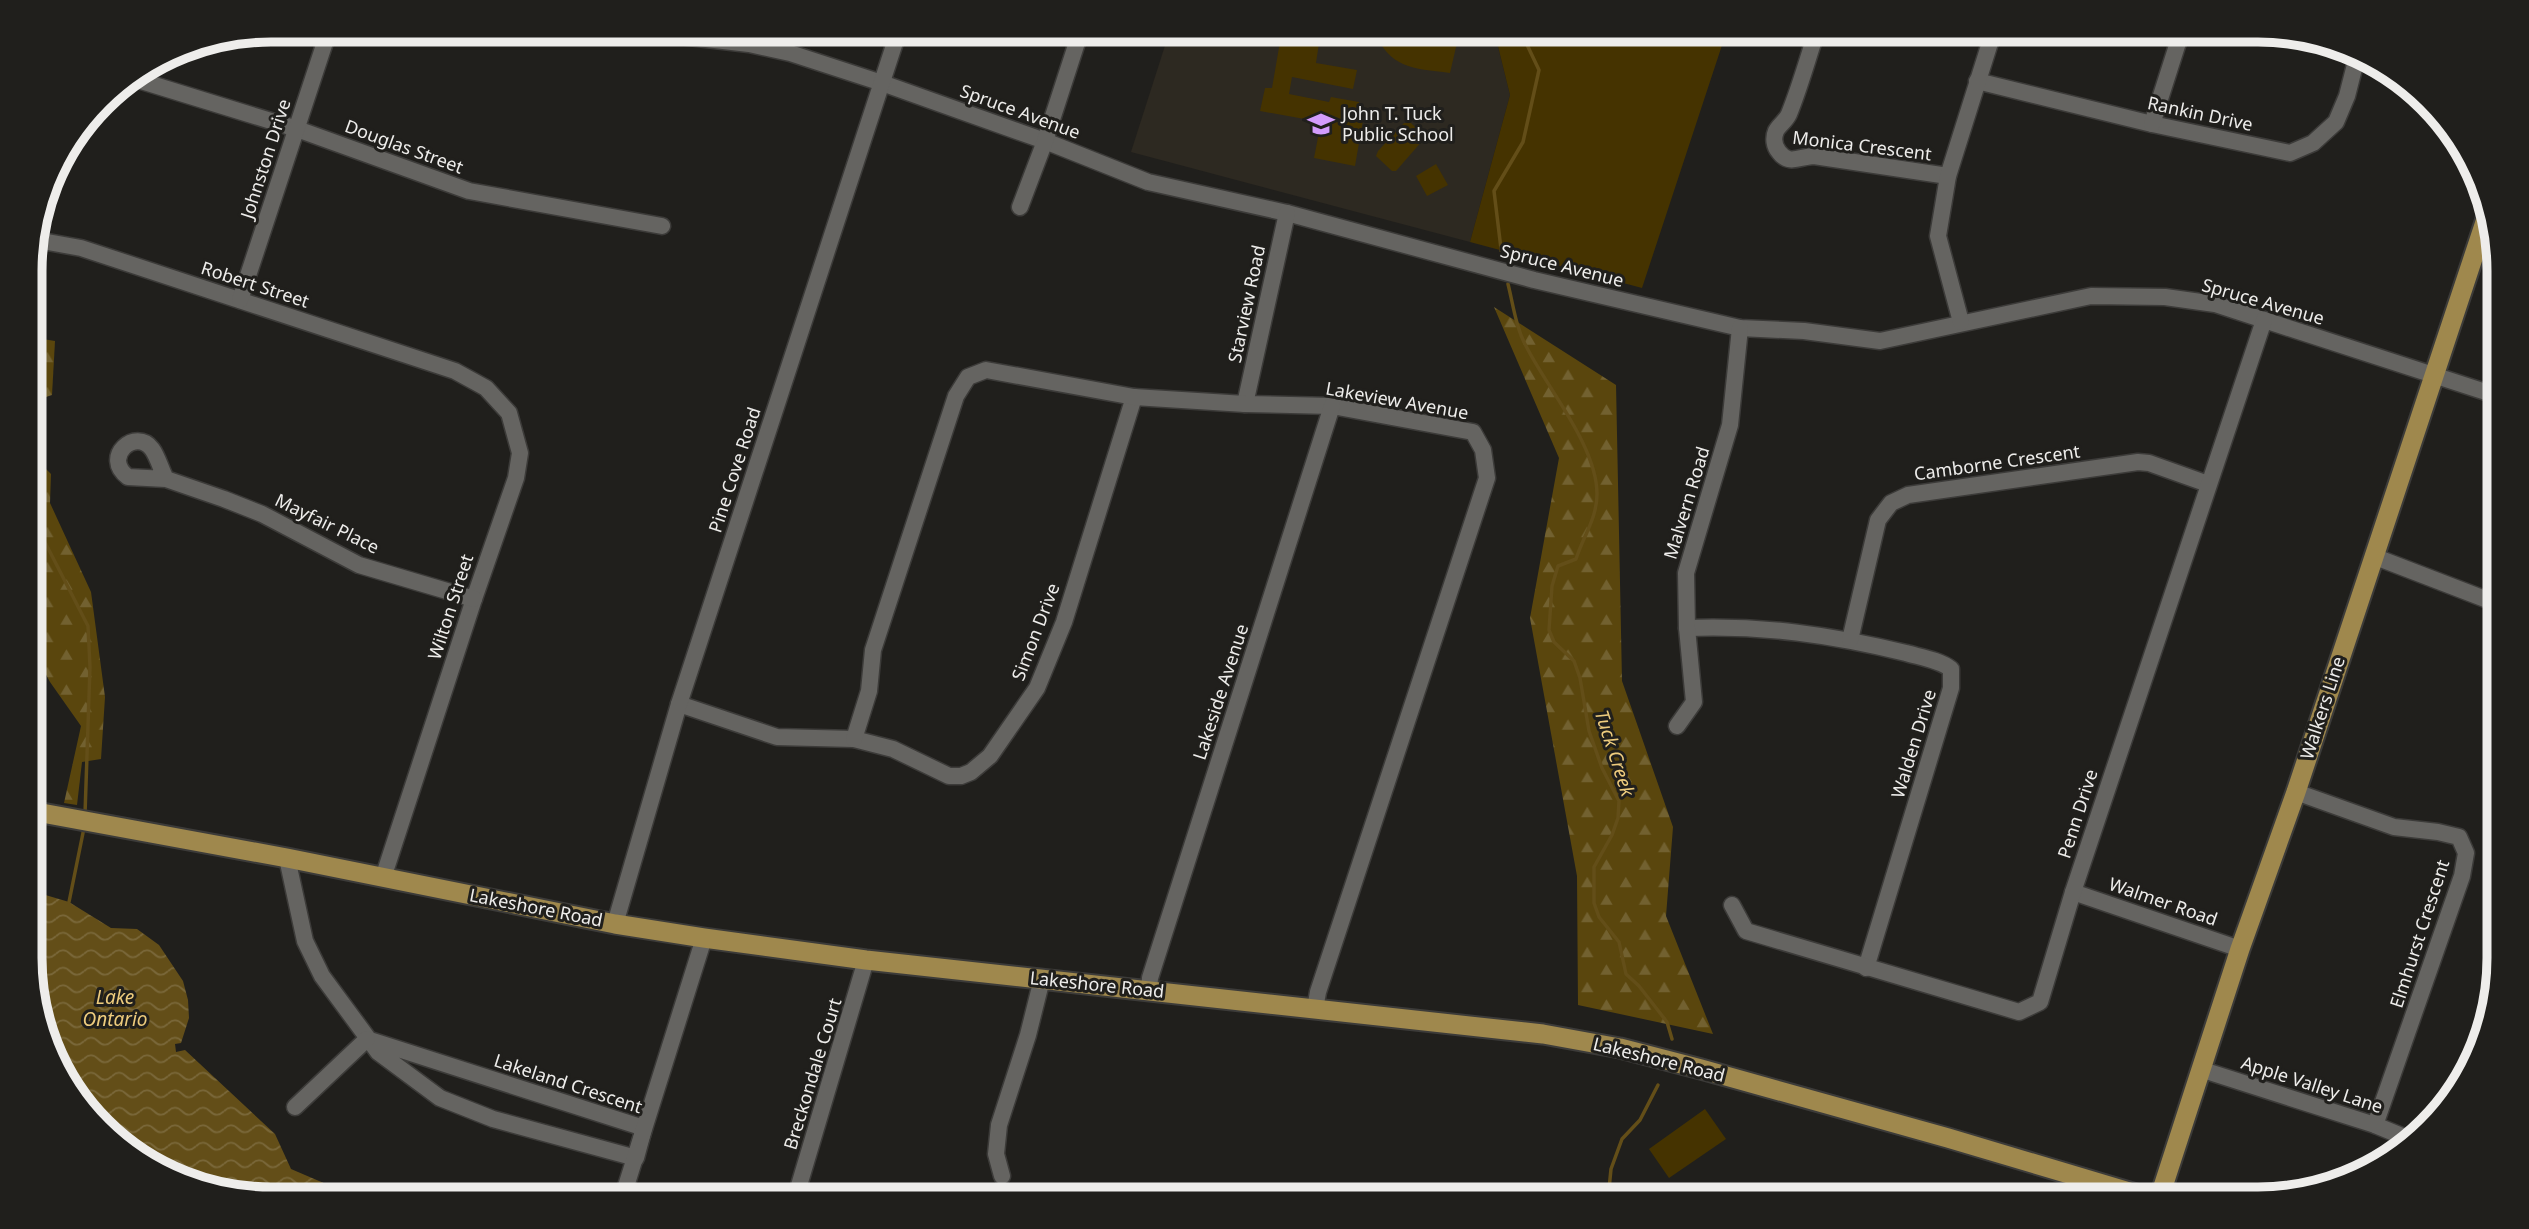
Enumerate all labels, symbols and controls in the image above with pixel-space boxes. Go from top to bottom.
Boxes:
street label: Spruce Avenue [957,78,1084,144]
street label: Rankin Drive [2145,90,2255,136]
street label: Johnston Drive [234,96,296,223]
place label: John T. Tuck Public School [1340,101,1454,146]
school or university icon: John T. Tuck Public School [1306,109,1336,139]
street label: Douglas Street [342,113,467,179]
street label: Monica Crescent [1791,125,1934,166]
street label: Spruce Avenue [1498,238,1626,292]
street label: Starview Road [1222,243,1270,365]
street label: Robert Street [198,255,313,313]
street label: Spruce Avenue [2199,272,2327,330]
street label: Lakeview Avenue [1324,376,1470,424]
street label: Pine Cove Road [702,404,766,536]
street label: Camborne Crescent [1912,438,2082,486]
street label: Malvern Road [1657,443,1715,562]
street label: Mayfair Place [271,488,384,559]
street label: Wilton Street [422,550,479,662]
street label: Simon Drive [1005,579,1065,684]
street label: Lakeside Avenue [1187,621,1253,763]
street label: Walkers Line [2294,653,2350,762]
street label: Walden Drive [1885,686,1941,801]
water label: Tuck Creek [1589,707,1641,800]
street label: Penn Drive [2051,766,2103,861]
street label: Elmhurst Crescent [2384,856,2455,1011]
street label: Walmer Road [2106,871,2221,931]
street label: Lakeshore Road [468,882,605,932]
street label: Lakeshore Road [1029,965,1166,1003]
water label: Lake Ontario [83,984,147,1032]
street label: Breckondale Court [778,995,847,1152]
street label: Lakeshore Road [1591,1031,1728,1087]
street label: Lakeland Crescent [491,1048,646,1118]
street label: Apple Valley Lane [2239,1050,2386,1118]

